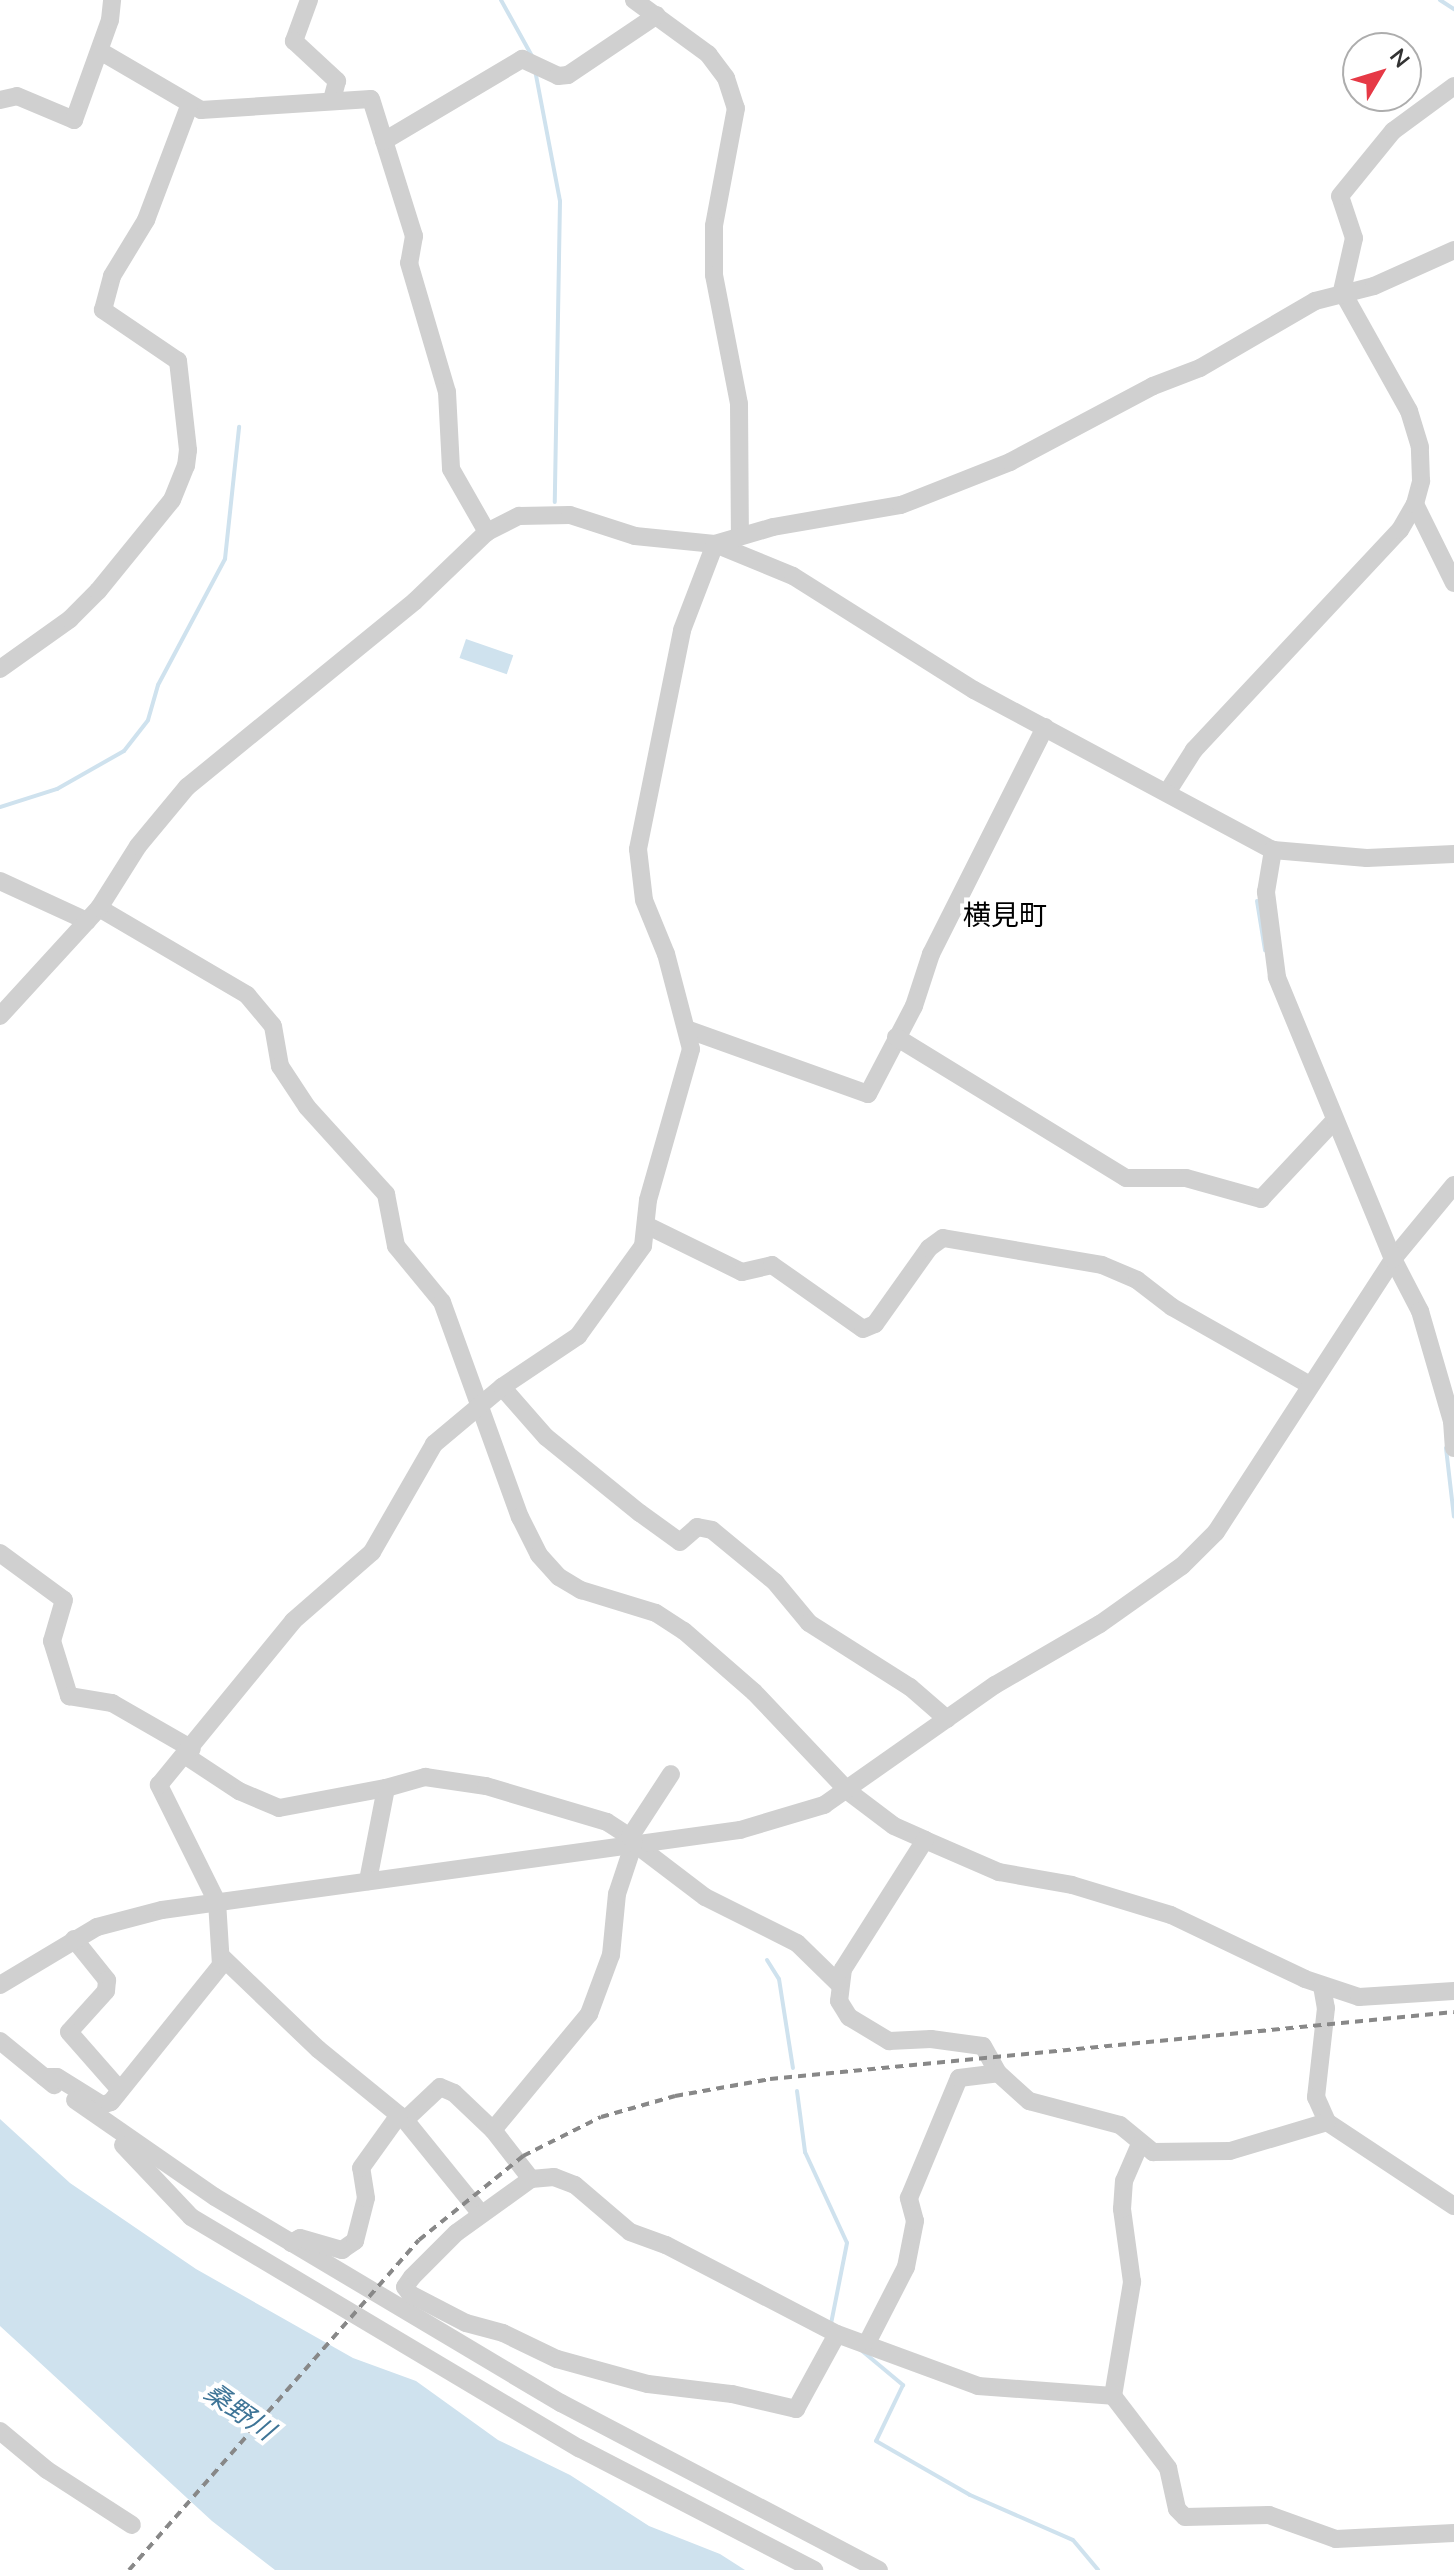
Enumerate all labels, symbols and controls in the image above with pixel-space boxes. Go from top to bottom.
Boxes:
north arrow [1342,32,1422,112]
text: N [1382,43,1416,74]
district label: 横見町 [963,899,1047,933]
water label: 桑野川 [198,2377,280,2447]

